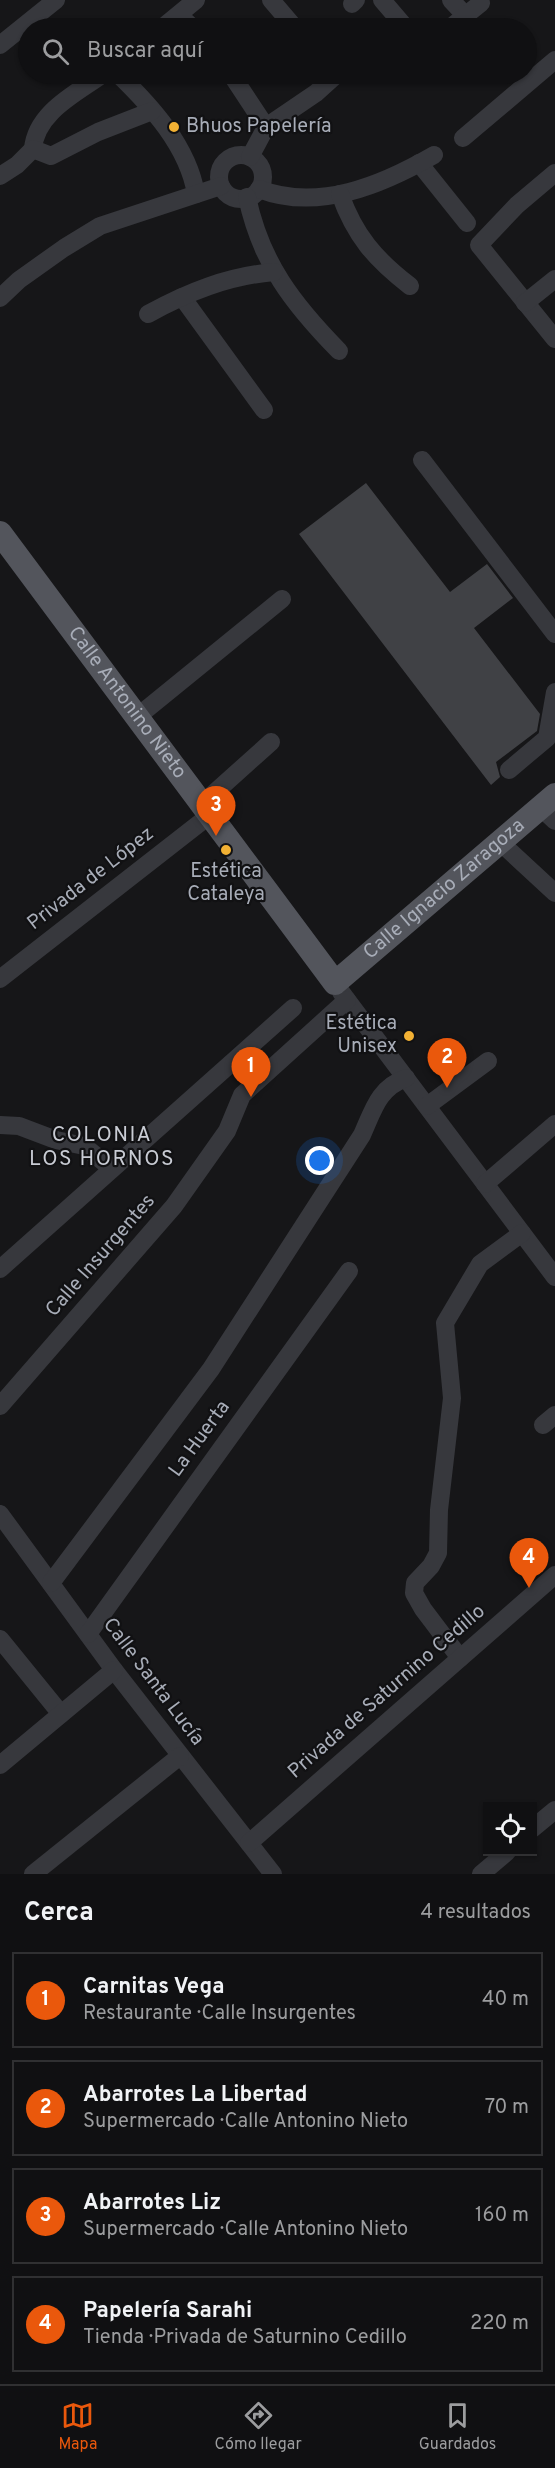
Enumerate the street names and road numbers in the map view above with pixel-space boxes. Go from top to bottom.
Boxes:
street label: Calle Antonino Nieto [61,622,192,785]
street label: Calle Ignacio Zaragoza [358,813,531,966]
street label: Privada de López [22,821,160,937]
street label: Calle Insurgentes [40,1189,162,1323]
street label: La Huerta [163,1396,237,1482]
street label: Privada de Saturnino Cedillo [283,1599,491,1785]
street label: Calle Santa Lucía [96,1613,210,1751]

